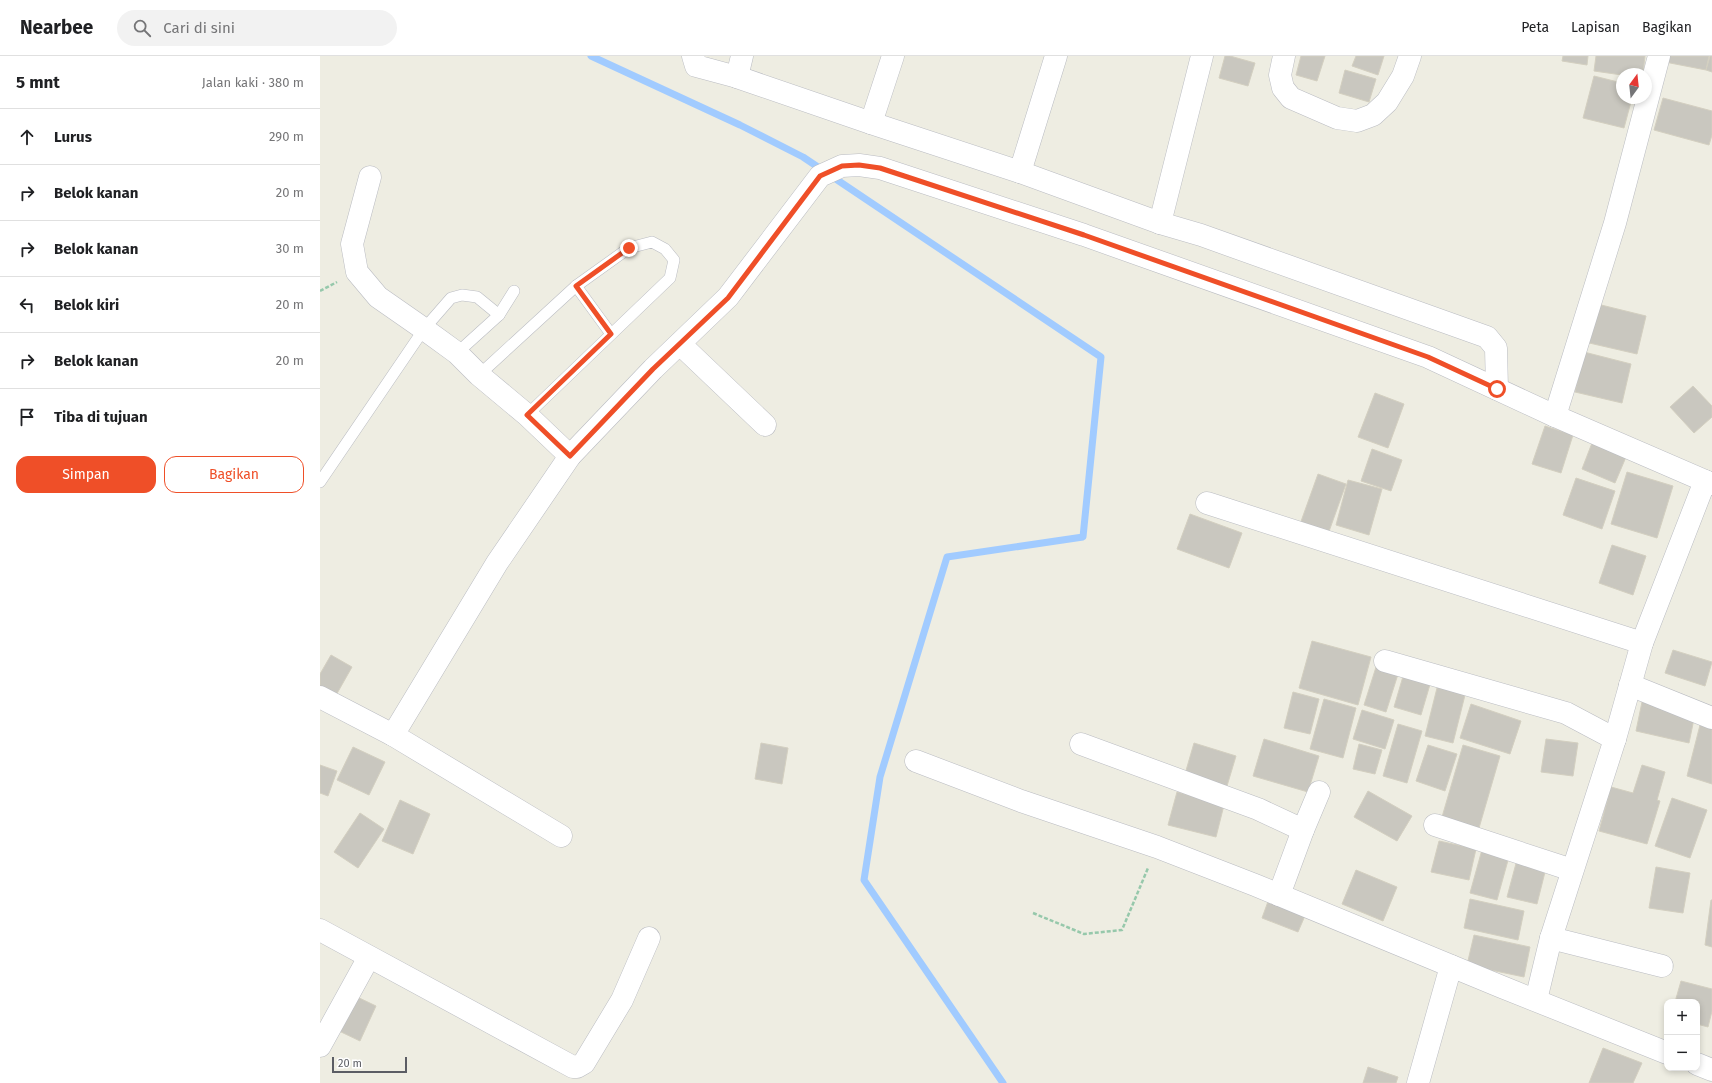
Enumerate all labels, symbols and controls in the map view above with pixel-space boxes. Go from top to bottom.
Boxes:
search box [117,10,397,46]
text: Nearbee [20,16,93,39]
icon: search [131,17,153,39]
text: Cari di sini [163,19,235,37]
text: Peta [1521,19,1549,36]
text: Lapisan [1571,19,1620,36]
text: Bagikan [1642,19,1692,36]
north arrow [1616,68,1652,104]
text: 5 mnt [16,72,60,93]
text: Jalan kaki · 380 m [202,75,304,90]
icon: ahead [16,126,38,148]
text: Lurus [54,128,92,146]
text: 290 m [269,129,304,144]
icon: right [16,182,38,204]
text: Belok kanan [54,184,138,202]
text: 20 m [276,185,304,200]
icon: right [16,238,38,260]
route end [620,239,638,257]
text: Belok kanan [54,240,138,258]
text: 30 m [276,241,304,256]
icon: left [16,294,38,316]
text: Belok kiri [54,296,119,314]
text: 20 m [276,297,304,312]
icon: right [16,350,38,372]
text: Belok kanan [54,352,138,370]
text: 20 m [276,353,304,368]
route start [1488,380,1506,398]
icon: arrive [16,406,38,428]
text: Tiba di tujuan [54,408,148,426]
button: Simpan [16,456,156,493]
button: Bagikan [164,456,304,493]
map controls [1664,999,1700,1071]
button: + [1664,999,1700,1035]
button: − [1664,1035,1700,1071]
scale bar [332,1055,407,1074]
text: 20 m [338,1057,362,1070]

